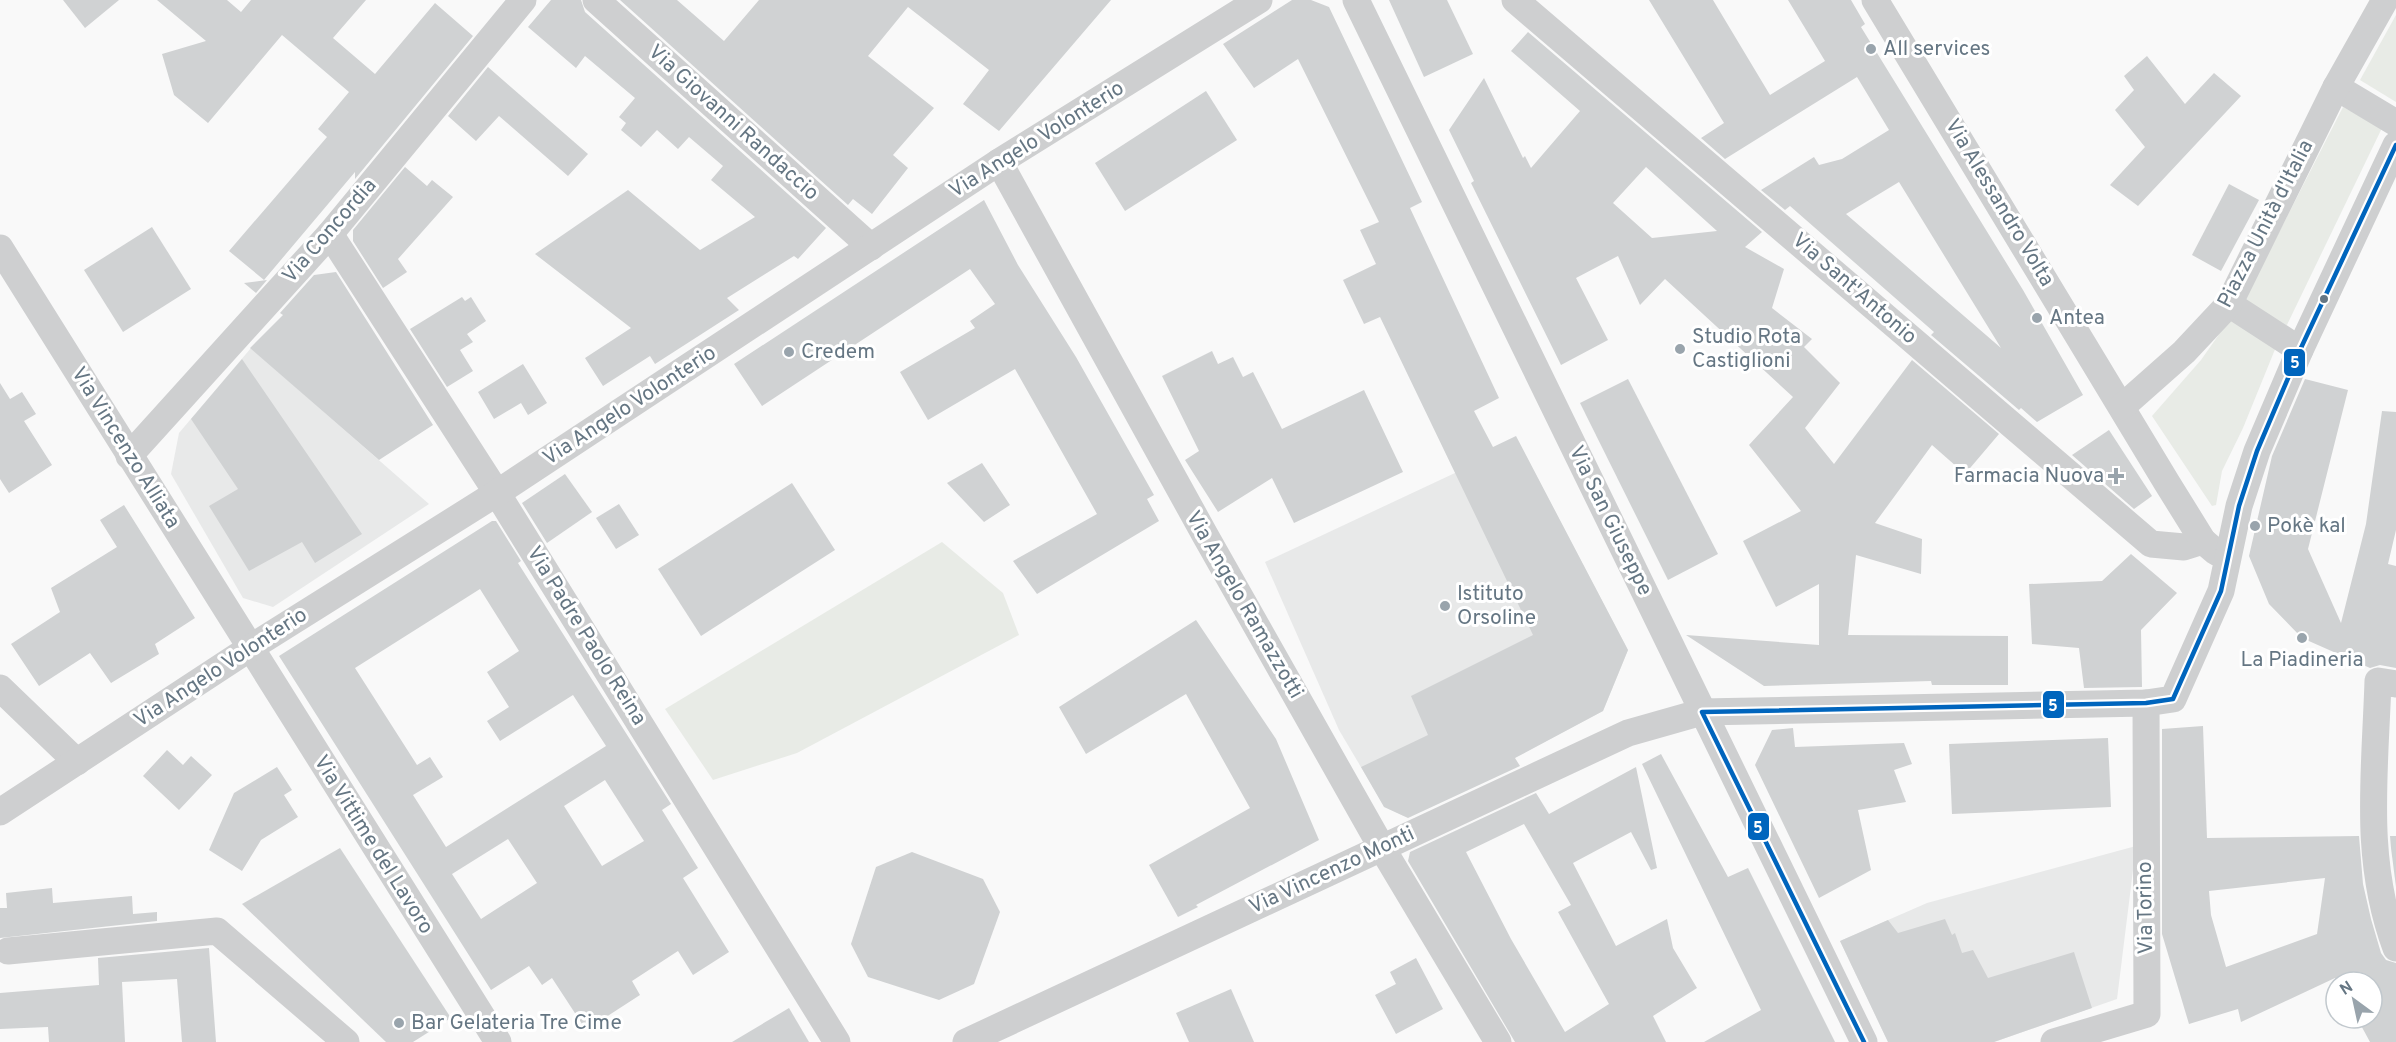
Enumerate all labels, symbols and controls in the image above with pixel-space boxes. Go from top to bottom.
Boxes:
place label: All services [1883,36,1990,63]
street label: Via Giovanni Randaccio [642,39,824,207]
marker: All services [1864,42,1878,56]
street label: Via Angelo Volonterio [944,75,1130,205]
street label: Via Alessandro Volta [1938,114,2060,292]
street label: Piazza Unità d'Italia [2212,135,2320,313]
street label: Via Concordia [277,173,383,289]
street label: Via Sant'Antonio [1786,227,1922,351]
unlabelled marker [2318,293,2330,305]
place label: Antea [2049,305,2105,332]
marker: Antea [2030,311,2044,325]
place label: Studio Rota Castiglioni [1692,324,1801,375]
place label: Credem [801,339,875,366]
street label: Via Angelo Volonterio [538,340,722,472]
marker: Studio Rota Castiglioni [1673,342,1687,356]
marker: Credem [782,345,796,359]
line badge: 5 [2283,348,2306,377]
text: 5 [2290,354,2300,374]
street label: Via Vincenzo Alliata [64,362,186,534]
street label: Via San Giuseppe [1562,442,1658,600]
place label: Farmacia Nuova [1954,463,2104,490]
marker: Farmacia Nuova [2109,469,2123,483]
street label: Via Angelo Ramazzotti [1179,506,1309,704]
place label: Pokè kal [2267,513,2346,540]
marker: Pokè kal [2248,519,2262,533]
street label: Via Padre Paolo Reina [520,542,652,730]
place label: Istituto Orsoline [1457,581,1536,632]
marker: Istituto Orsoline [1438,599,1452,613]
street label: Via Angelo Volonterio [129,602,313,734]
marker: La Piadineria [2295,631,2309,645]
place label: La Piadineria [2241,647,2363,674]
line badge: 5 [2042,690,2065,719]
text: 5 [2048,697,2058,717]
street label: Via Vittime del Lavoro [307,751,439,939]
line badge: 5 [1747,812,1770,841]
text: 5 [1753,819,1763,839]
street label: Via Vincenzo Monti [1245,821,1419,921]
street label: Via Torino [2132,861,2160,955]
north arrow [2324,970,2384,1030]
text: N [2337,978,2357,1001]
place label: Bar Gelateria Tre Cime [411,1010,622,1037]
marker: Bar Gelateria Tre Cime [392,1016,406,1030]

